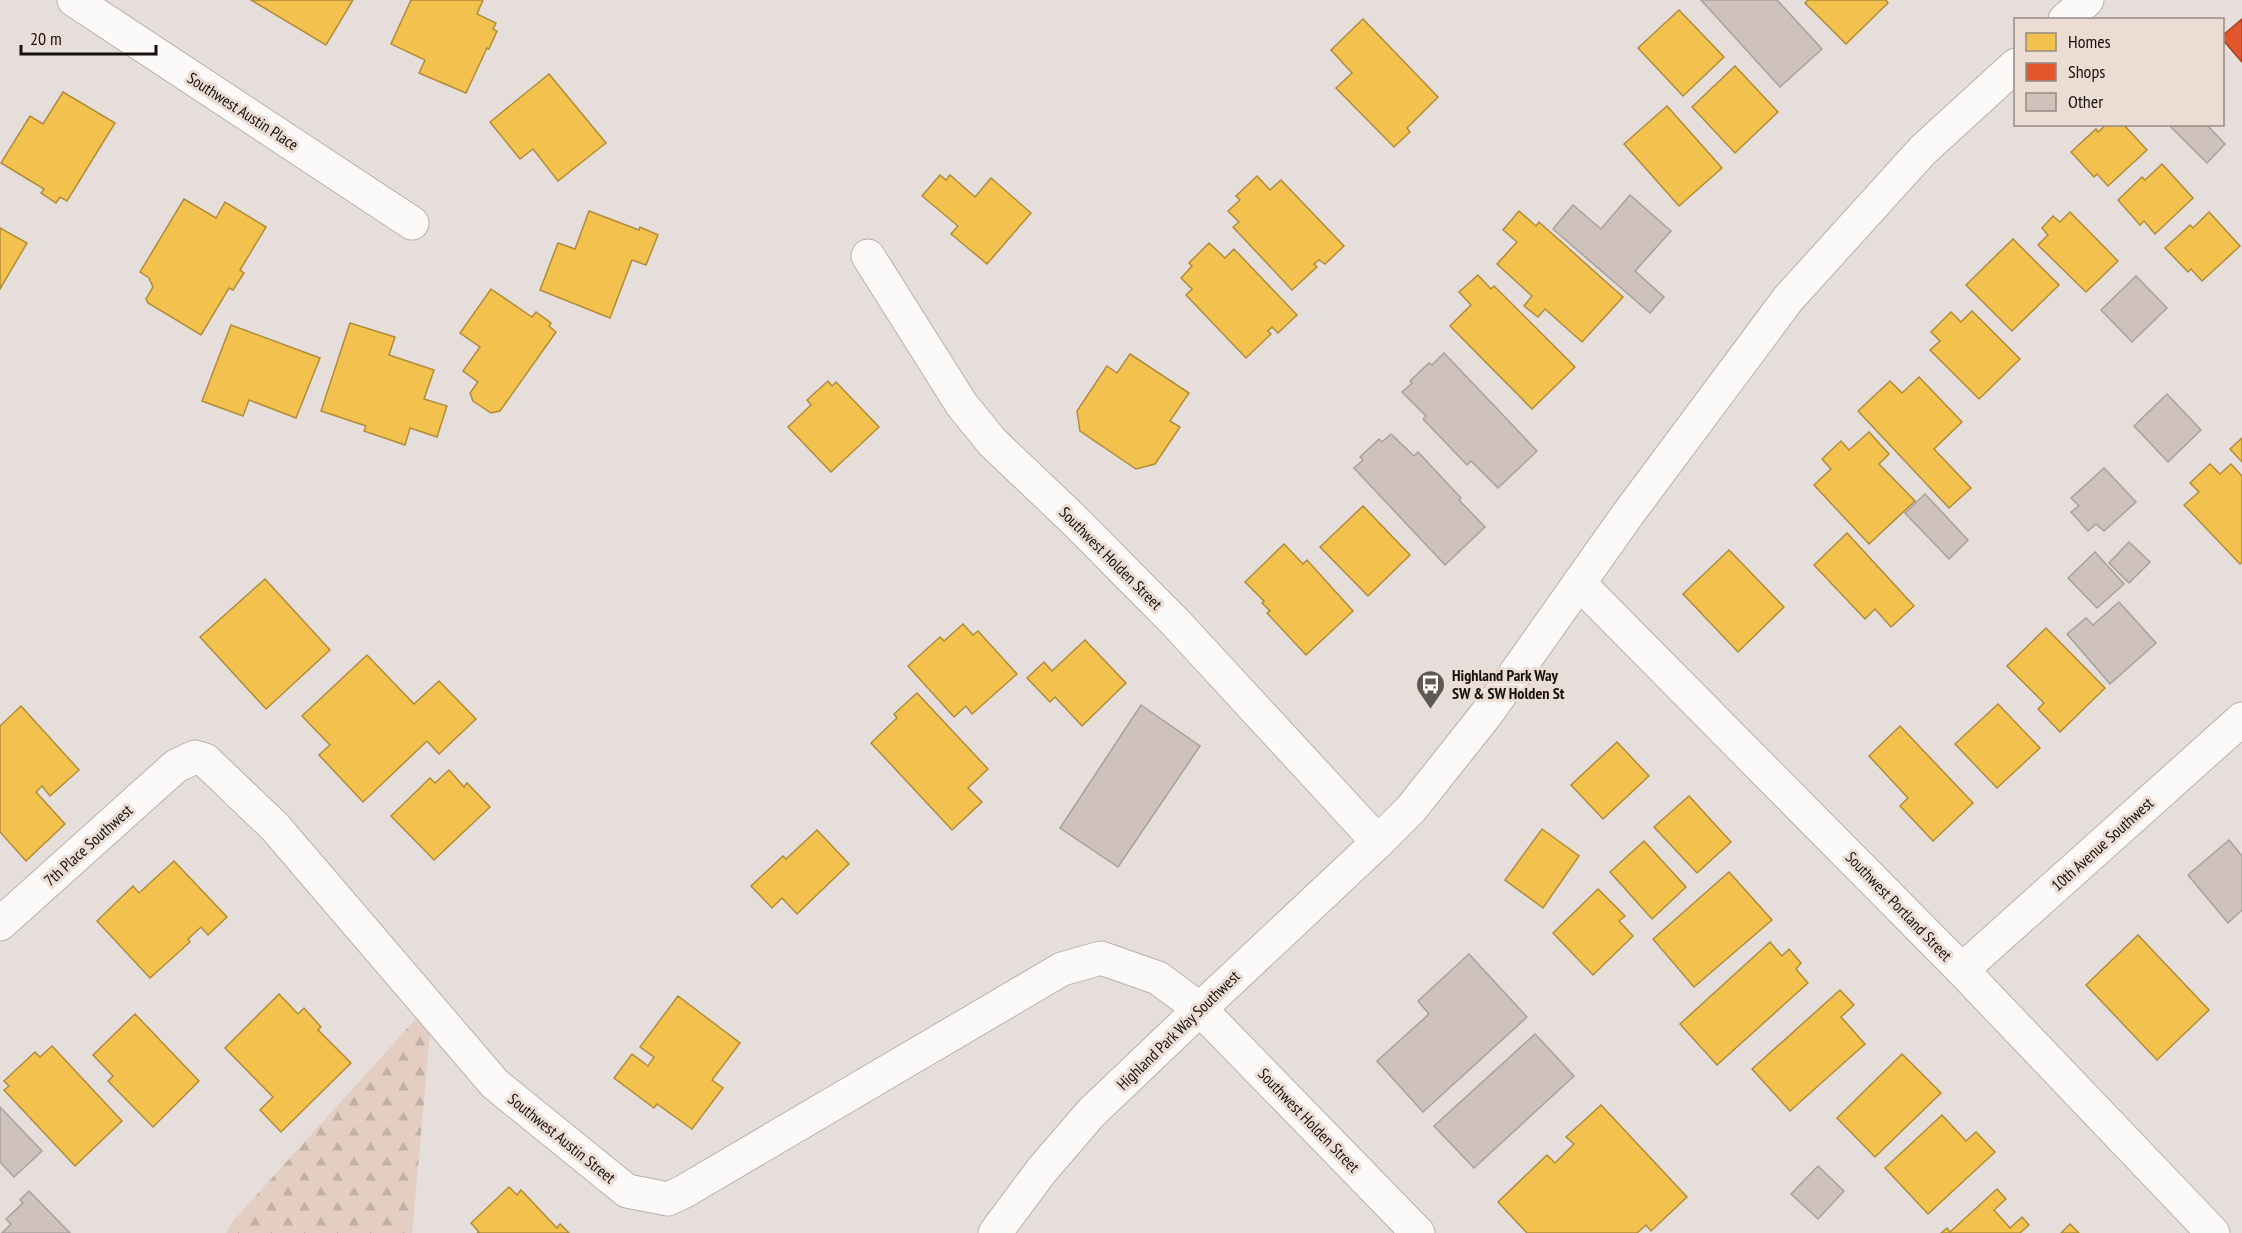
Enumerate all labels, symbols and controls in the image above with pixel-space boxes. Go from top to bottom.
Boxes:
scale bar [21,18,156,56]
legend [2014,18,2224,126]
text: 20 m [30,27,62,50]
text: Homes [2068,30,2111,53]
text: Shops [2068,60,2105,83]
street label: Southwest Austin Place [184,68,302,154]
text: Other [2068,90,2103,113]
street label: Southwest Holden Street [1055,502,1167,614]
place label: Highland Park Way SW & SW Holden St [1452,665,1565,703]
bus stop icon: Highland Park Way SW & SW Holden St [1415,668,1447,710]
street label: 10th Avenue Southwest [2047,793,2158,895]
street label: 7th Place Southwest [39,800,137,890]
street label: Southwest Portland Street [1842,847,1957,965]
street label: Highland Park Way Southwest [1112,966,1244,1094]
street label: Southwest Holden Street [1254,1064,1364,1177]
street label: Southwest Austin Street [504,1089,620,1188]

